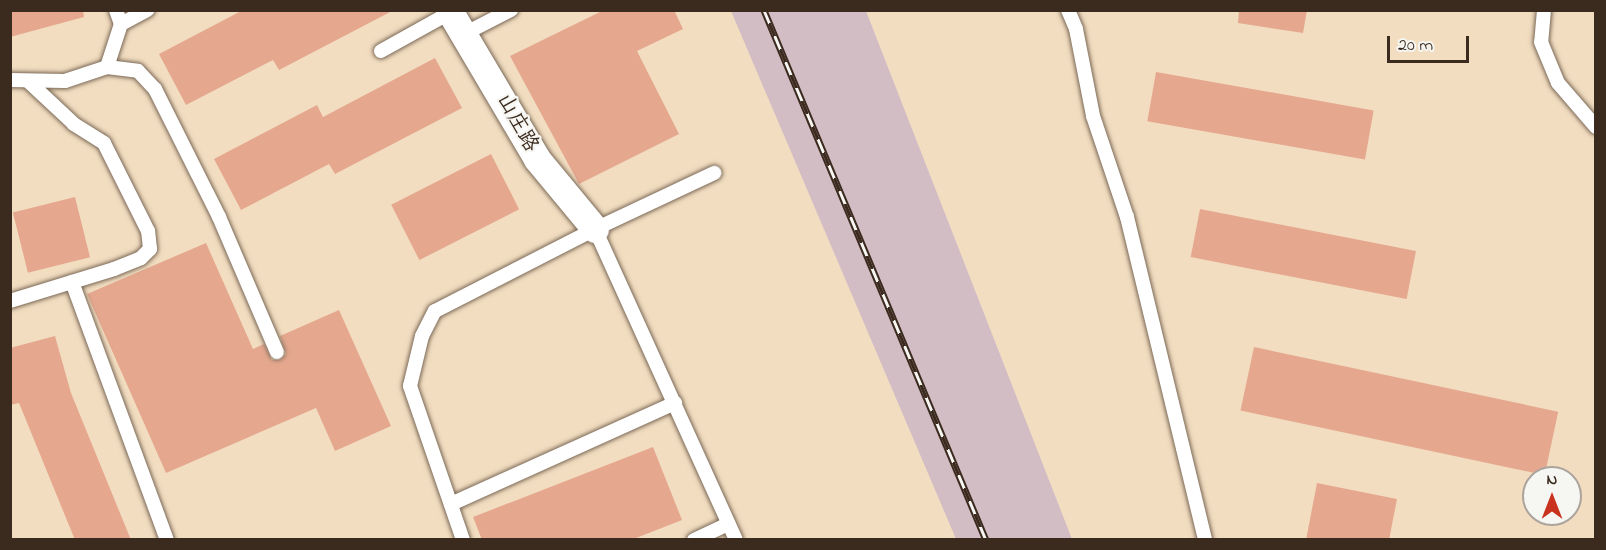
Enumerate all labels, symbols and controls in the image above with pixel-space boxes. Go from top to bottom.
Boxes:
scale bar [1390,24,1472,62]
text: 20 m [1398,33,1433,59]
street label: 山庄路 [491,89,543,157]
north arrow [1522,466,1582,526]
text: N [1547,468,1557,492]

